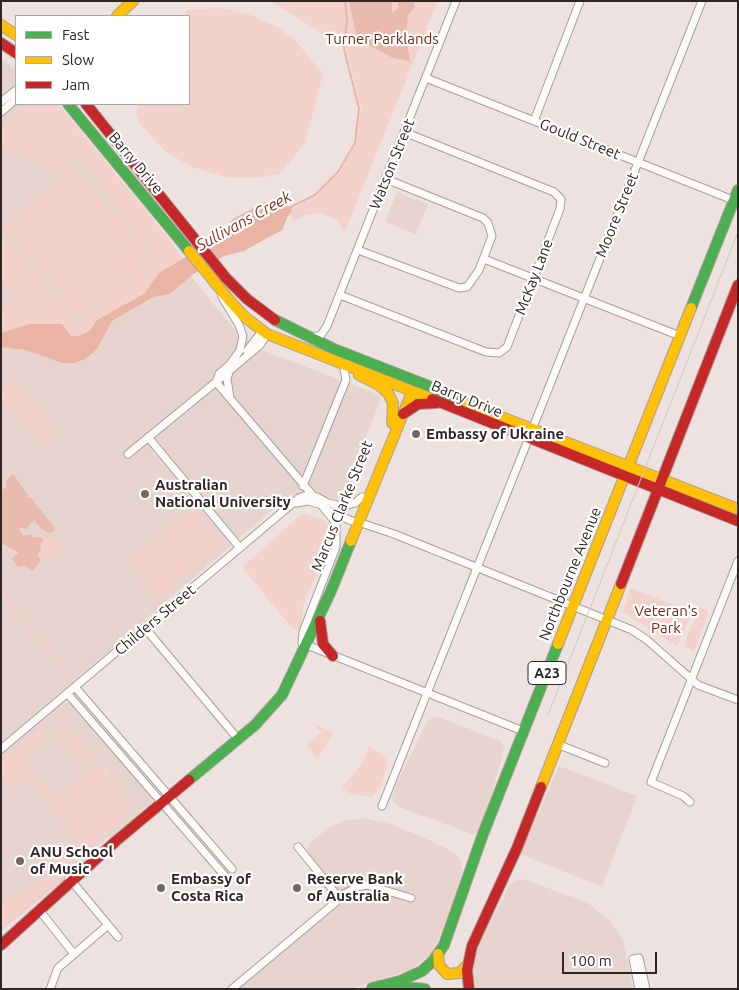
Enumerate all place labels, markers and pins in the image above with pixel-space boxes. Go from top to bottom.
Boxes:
place label: Embassy of Ukraine [426,425,564,443]
marker: Embassy of Ukraine [410,428,422,440]
place label: Australian National University [155,476,291,511]
marker: Australian National University [139,488,151,500]
place label: ANU School of Music [30,843,113,878]
marker: ANU School of Music [14,855,26,867]
place label: Embassy of Costa Rica [171,870,251,905]
place label: Reserve Bank of Australia [307,870,403,905]
marker: Embassy of Costa Rica [155,882,167,894]
marker: Reserve Bank of Australia [291,882,303,894]

